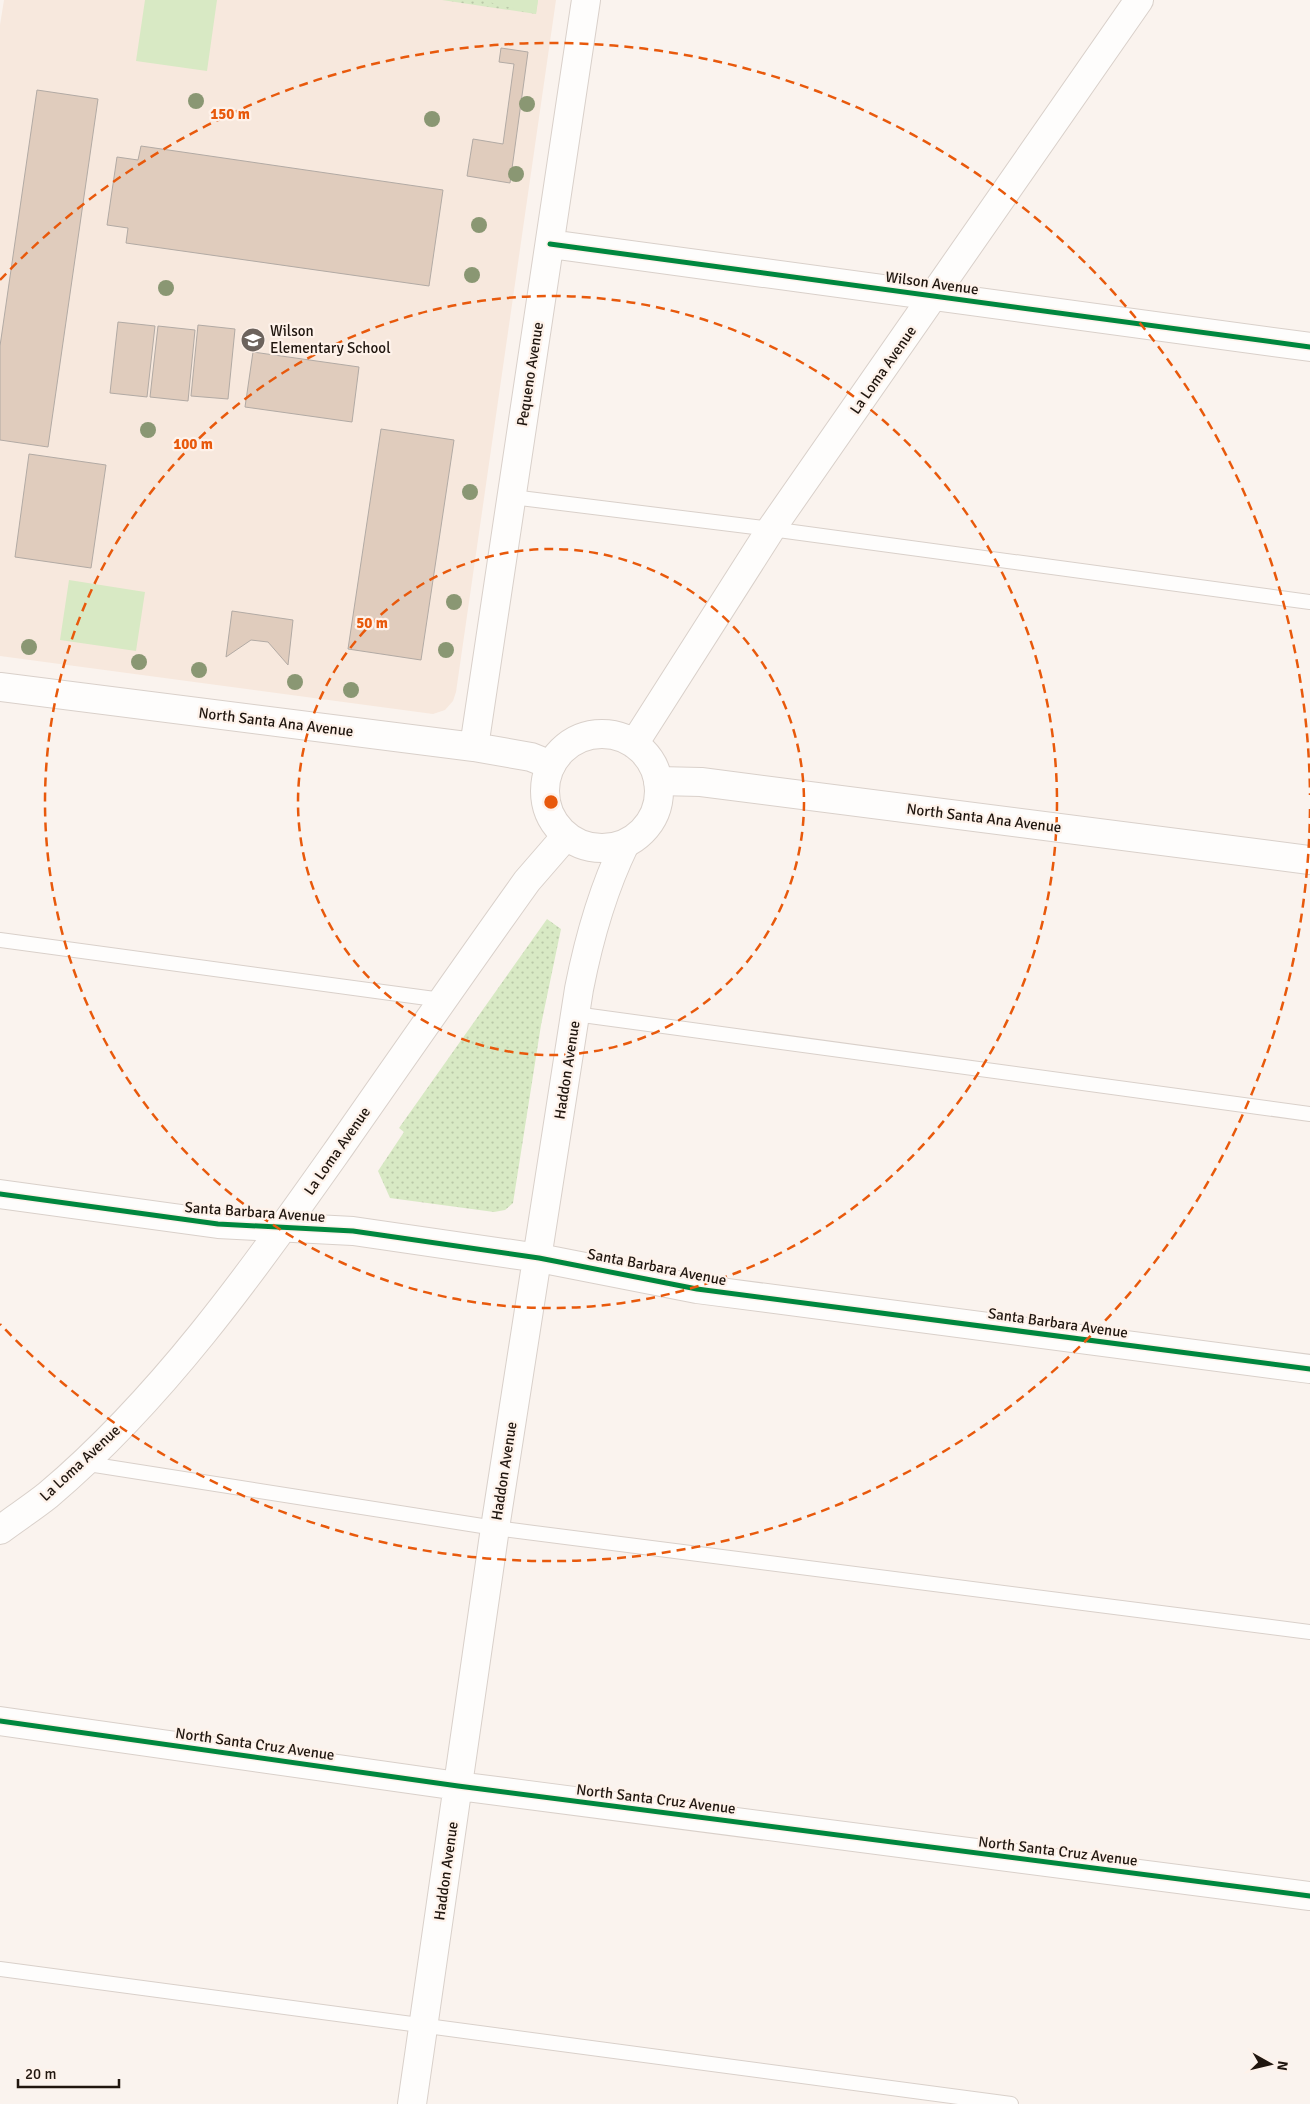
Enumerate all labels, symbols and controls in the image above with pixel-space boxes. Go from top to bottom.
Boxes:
text: 150 m [210,105,250,123]
street label: Wilson Avenue [884,268,980,298]
street label: Pequeno Avenue [513,321,547,427]
place label: Wilson Elementary School [270,322,391,357]
street label: La Loma Avenue [846,322,920,418]
school or university icon: Wilson Elementary School [240,327,266,353]
text: 100 m [173,435,213,453]
text: 50 m [356,614,388,632]
street label: North Santa Ana Avenue [197,704,355,740]
centre of rings [542,793,560,811]
street label: North Santa Ana Avenue [905,800,1063,836]
street label: Haddon Avenue [550,1019,584,1121]
street label: La Loma Avenue [300,1103,374,1199]
street label: Santa Barbara Avenue [184,1198,326,1226]
street label: Santa Barbara Avenue [586,1245,728,1289]
street label: Santa Barbara Avenue [987,1304,1129,1342]
street label: Haddon Avenue [487,1420,521,1522]
street label: La Loma Avenue [36,1421,124,1505]
street label: North Santa Cruz Avenue [174,1724,336,1764]
street label: North Santa Cruz Avenue [575,1780,737,1818]
street label: Haddon Avenue [430,1820,462,1922]
street label: North Santa Cruz Avenue [977,1832,1139,1870]
north arrow [1245,2039,1295,2089]
scale bar [18,2056,119,2088]
text: N [1273,2060,1291,2072]
text: 20 m [25,2065,56,2083]

